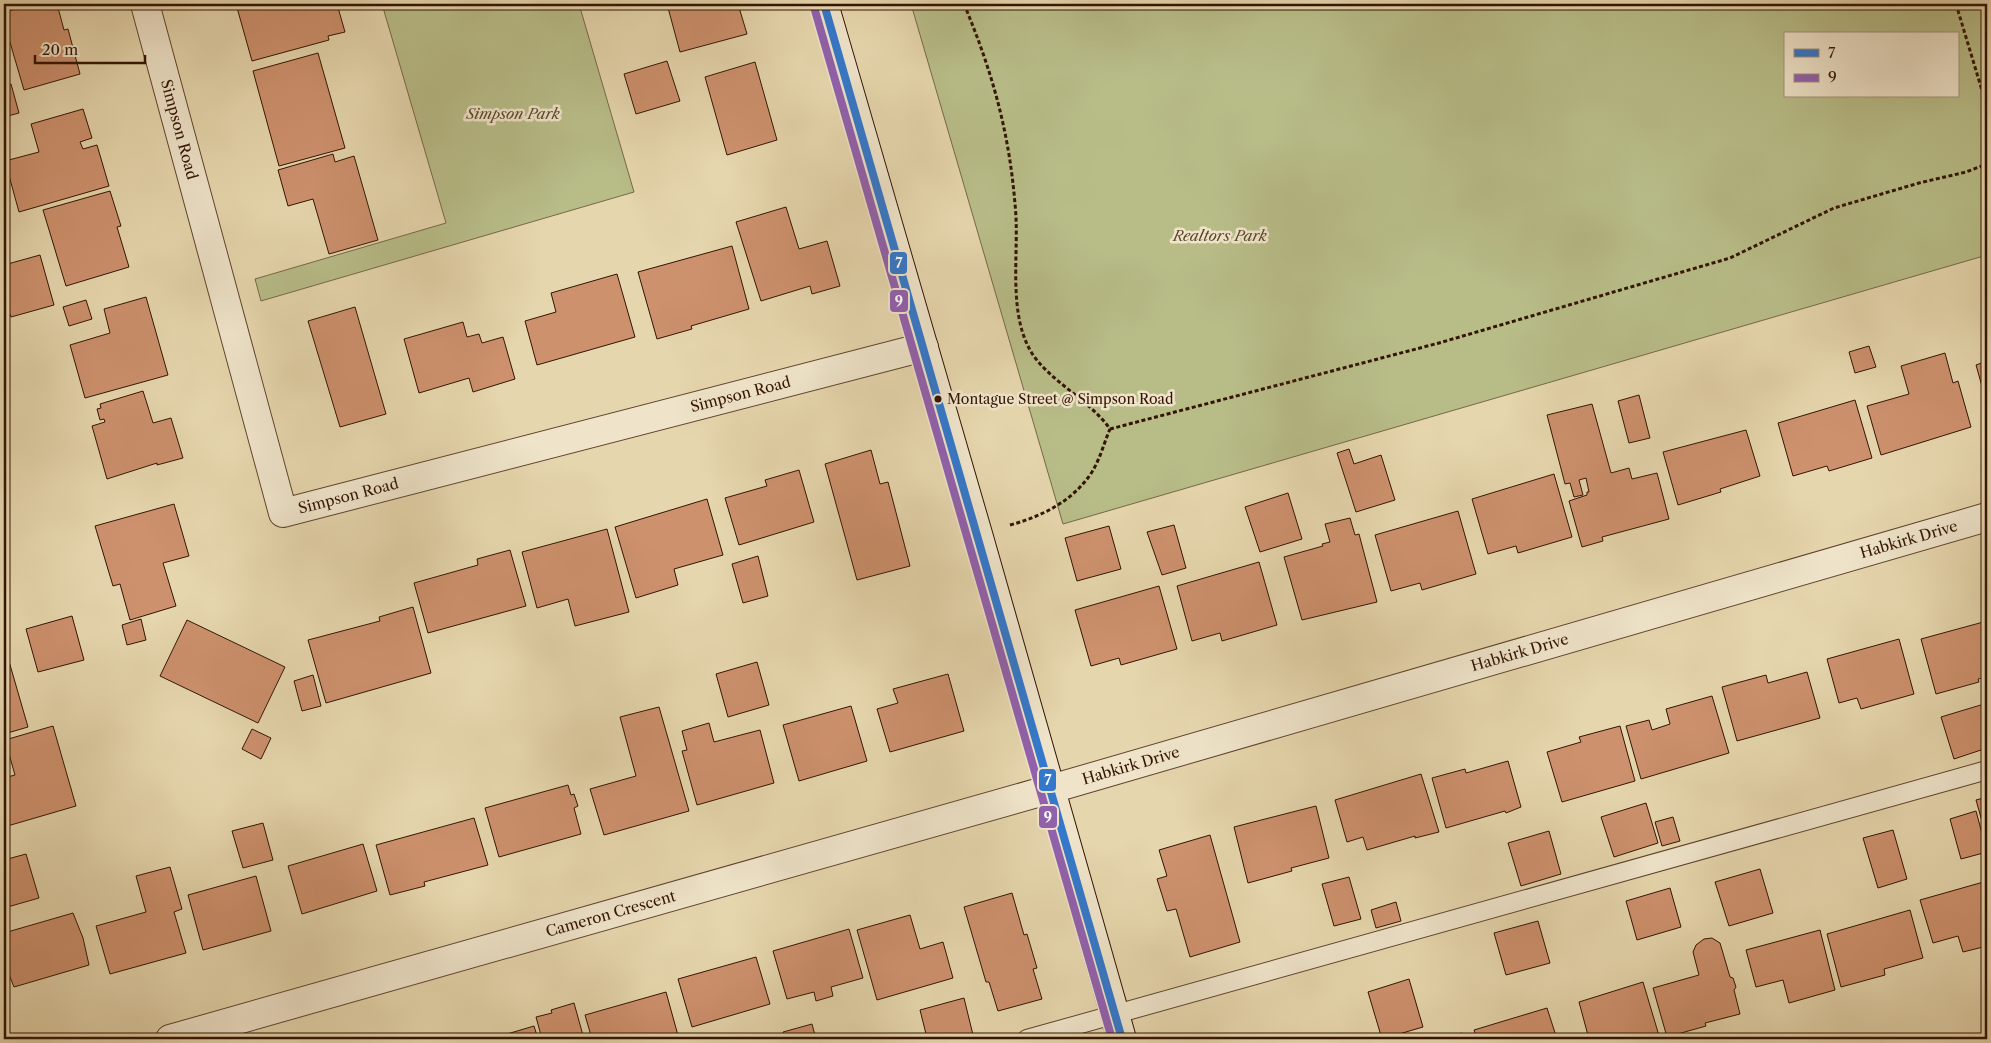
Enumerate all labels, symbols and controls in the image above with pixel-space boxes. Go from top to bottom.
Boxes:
scale bar [35,32,145,64]
legend [1784,32,1958,98]
text: 20 m [42,40,78,59]
text: 7 [1828,43,1836,62]
text: 9 [1828,67,1837,86]
street label: Simpson Road [157,77,202,182]
park label: Simpson Park [465,104,560,123]
park label: Realtors Park [1172,226,1267,245]
line badge: 7 [889,251,908,275]
text: 7 [895,254,903,272]
line badge: 9 [889,289,909,313]
text: 9 [895,292,903,310]
street label: Simpson Road [688,372,793,416]
place label: Montague Street @ Simpson Road [947,390,1174,408]
marker: Montague Street @ Simpson Road [933,394,943,404]
street label: Simpson Road [296,473,401,518]
street label: Habkirk Drive [1858,516,1960,562]
street label: Habkirk Drive [1469,629,1571,675]
street label: Habkirk Drive [1080,742,1182,788]
line badge: 7 [1038,768,1057,792]
text: 7 [1044,771,1052,789]
line badge: 9 [1038,805,1058,829]
text: 9 [1044,808,1052,826]
street label: Cameron Crescent [543,886,678,941]

